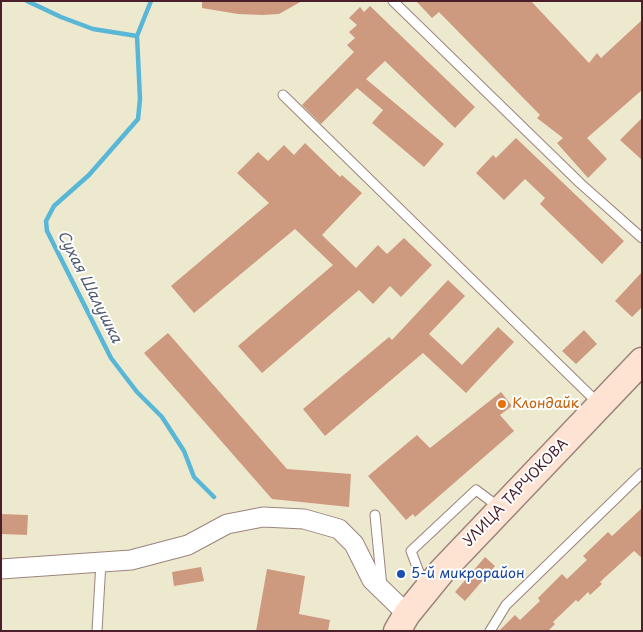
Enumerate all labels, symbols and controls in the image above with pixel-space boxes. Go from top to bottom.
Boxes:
water label: Сухая Шалушка [53,228,125,346]
place label: Клондайк [512,396,579,412]
marker: Клондайк [496,398,508,410]
street label: УЛИЦА ТАРЧОКОВА [460,436,572,550]
place label: 5-й микрорайон [411,566,525,582]
marker: 5-й микрорайон [395,568,407,580]

